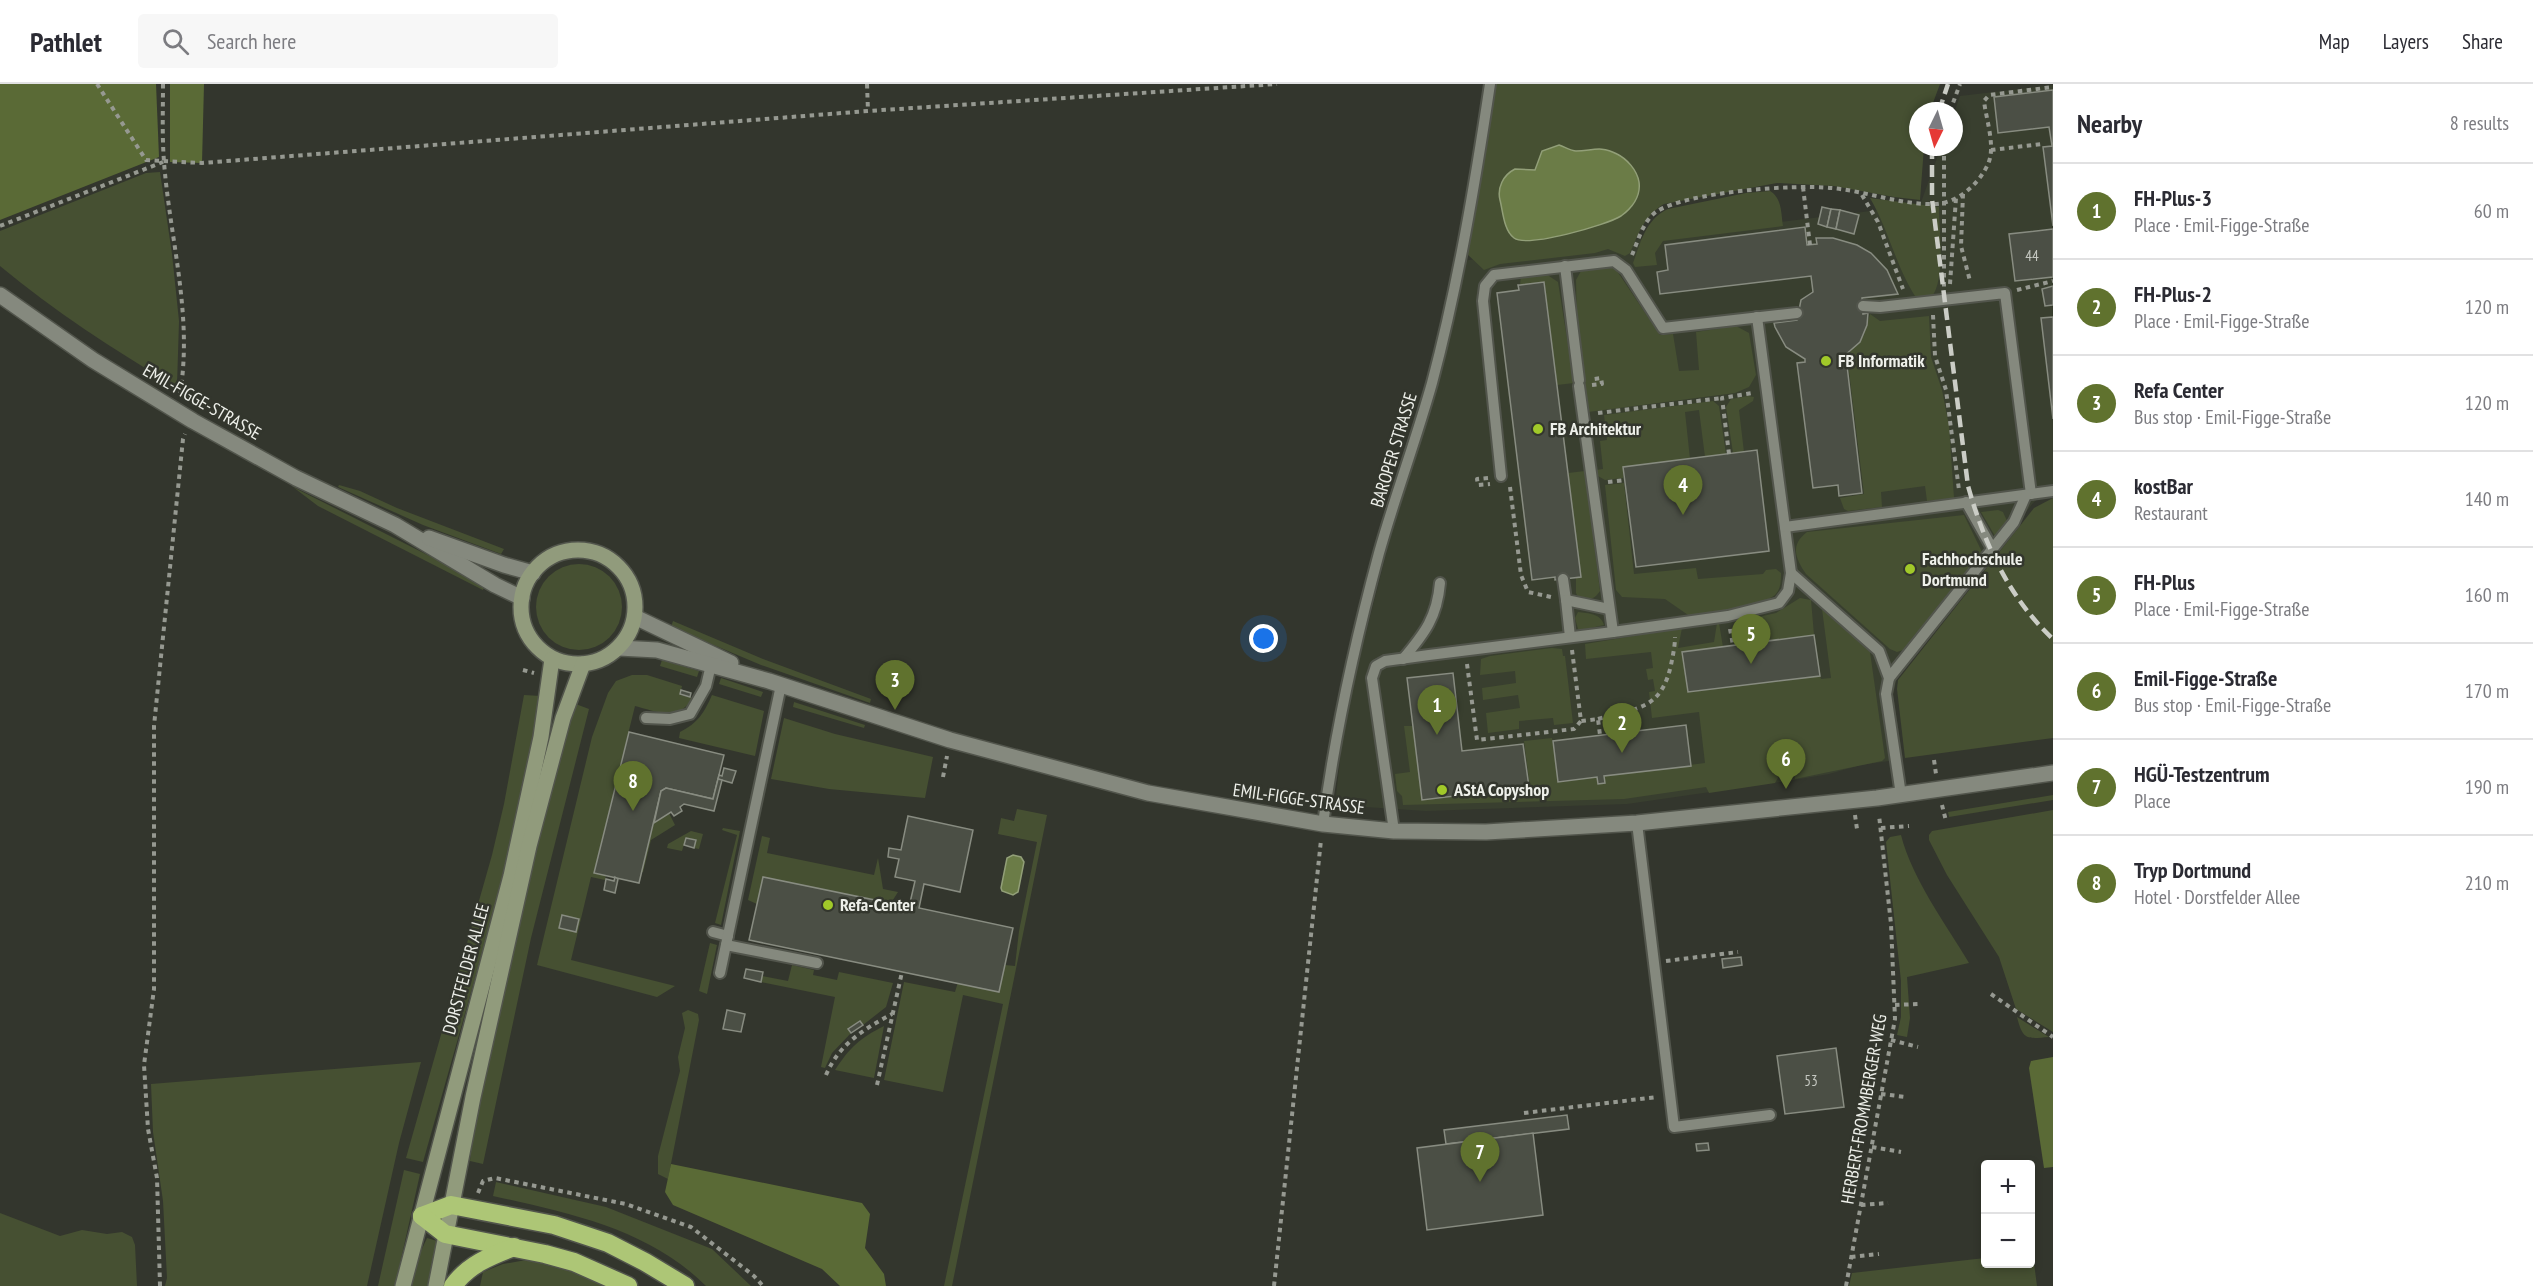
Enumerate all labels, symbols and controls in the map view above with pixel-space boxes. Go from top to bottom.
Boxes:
search box [138,14,558,68]
text: Pathlet [30,23,102,60]
icon: search [159,25,192,58]
text: Search here [207,27,296,55]
text: Map [2319,28,2350,55]
text: Layers [2383,28,2429,55]
text: Share [2462,28,2503,55]
north arrow [1909,102,1963,156]
text: Nearby [2077,107,2142,140]
text: 8 results [2450,110,2509,136]
text: FH-Plus-3 [2134,184,2212,212]
text: 1 [2092,198,2101,224]
text: 60 m [2474,198,2509,224]
text: Place · Emil-Figge-Straße [2134,212,2309,238]
house number: 44 [2025,246,2039,265]
text: FH-Plus-2 [2134,280,2212,308]
text: 2 [2092,294,2101,320]
text: 120 m [2465,294,2509,320]
text: Place · Emil-Figge-Straße [2134,308,2309,334]
place label: FB Informatik [1838,349,1925,372]
marker: FB Informatik [1819,354,1833,368]
street label: EMIL-FIGGE-STRASSE [139,358,266,445]
text: Refa Center [2134,376,2224,404]
street label: BAROPER STRASSE [1365,390,1422,510]
text: 3 [2092,390,2101,416]
text: 120 m [2465,390,2509,416]
text: Bus stop · Emil-Figge-Straße [2134,404,2331,430]
place label: FB Architektur [1550,417,1642,440]
marker: FB Architektur [1531,422,1545,436]
pin: 4 [1664,466,1702,515]
text: kostBar [2134,472,2193,500]
text: 4 [2092,486,2101,512]
text: 140 m [2465,486,2509,512]
text: Restaurant [2134,500,2208,526]
place label: Fachhochschule Dortmund [1922,547,2023,591]
marker: Fachhochschule Dortmund [1903,562,1917,576]
text: FH-Plus [2134,568,2195,596]
text: 5 [2092,582,2101,608]
text: 160 m [2465,582,2509,608]
text: Place · Emil-Figge-Straße [2134,596,2309,622]
pin: 5 [1732,614,1770,664]
your location [1249,624,1278,653]
pin: 3 [876,660,914,710]
text: Emil-Figge-Straße [2134,664,2277,692]
text: 6 [2092,678,2101,704]
text: 170 m [2465,678,2509,704]
pin: 1 [1418,686,1456,735]
text: Bus stop · Emil-Figge-Straße [2134,692,2331,718]
pin: 2 [1602,704,1642,753]
pin: 6 [1766,740,1806,789]
text: HGÜ-Testzentrum [2134,760,2270,788]
pin: 8 [614,762,652,811]
text: 7 [2092,774,2101,800]
text: 190 m [2465,774,2509,800]
street label: EMIL-FIGGE-STRASSE [1232,778,1366,819]
place label: AStA Copyshop [1453,778,1549,801]
marker: AStA Copyshop [1435,783,1449,797]
text: Place [2134,788,2171,814]
text: Tryp Dortmund [2134,856,2251,884]
text: 8 [2092,870,2101,896]
text: 210 m [2465,870,2509,896]
text: Hotel · Dorstfelder Allee [2134,884,2300,910]
place label: Refa-Center [840,893,916,916]
marker: Refa-Center [821,898,835,912]
street label: DORSTFELDER ALLEE [437,901,494,1037]
street label: HERBERT-FROMMBERGER-WEG [1835,1012,1892,1206]
house number: 53 [1804,1071,1818,1090]
pin: 7 [1460,1132,1500,1182]
map controls [1981,1160,2035,1268]
button: + [1981,1160,2035,1214]
button: − [1981,1214,2035,1268]

